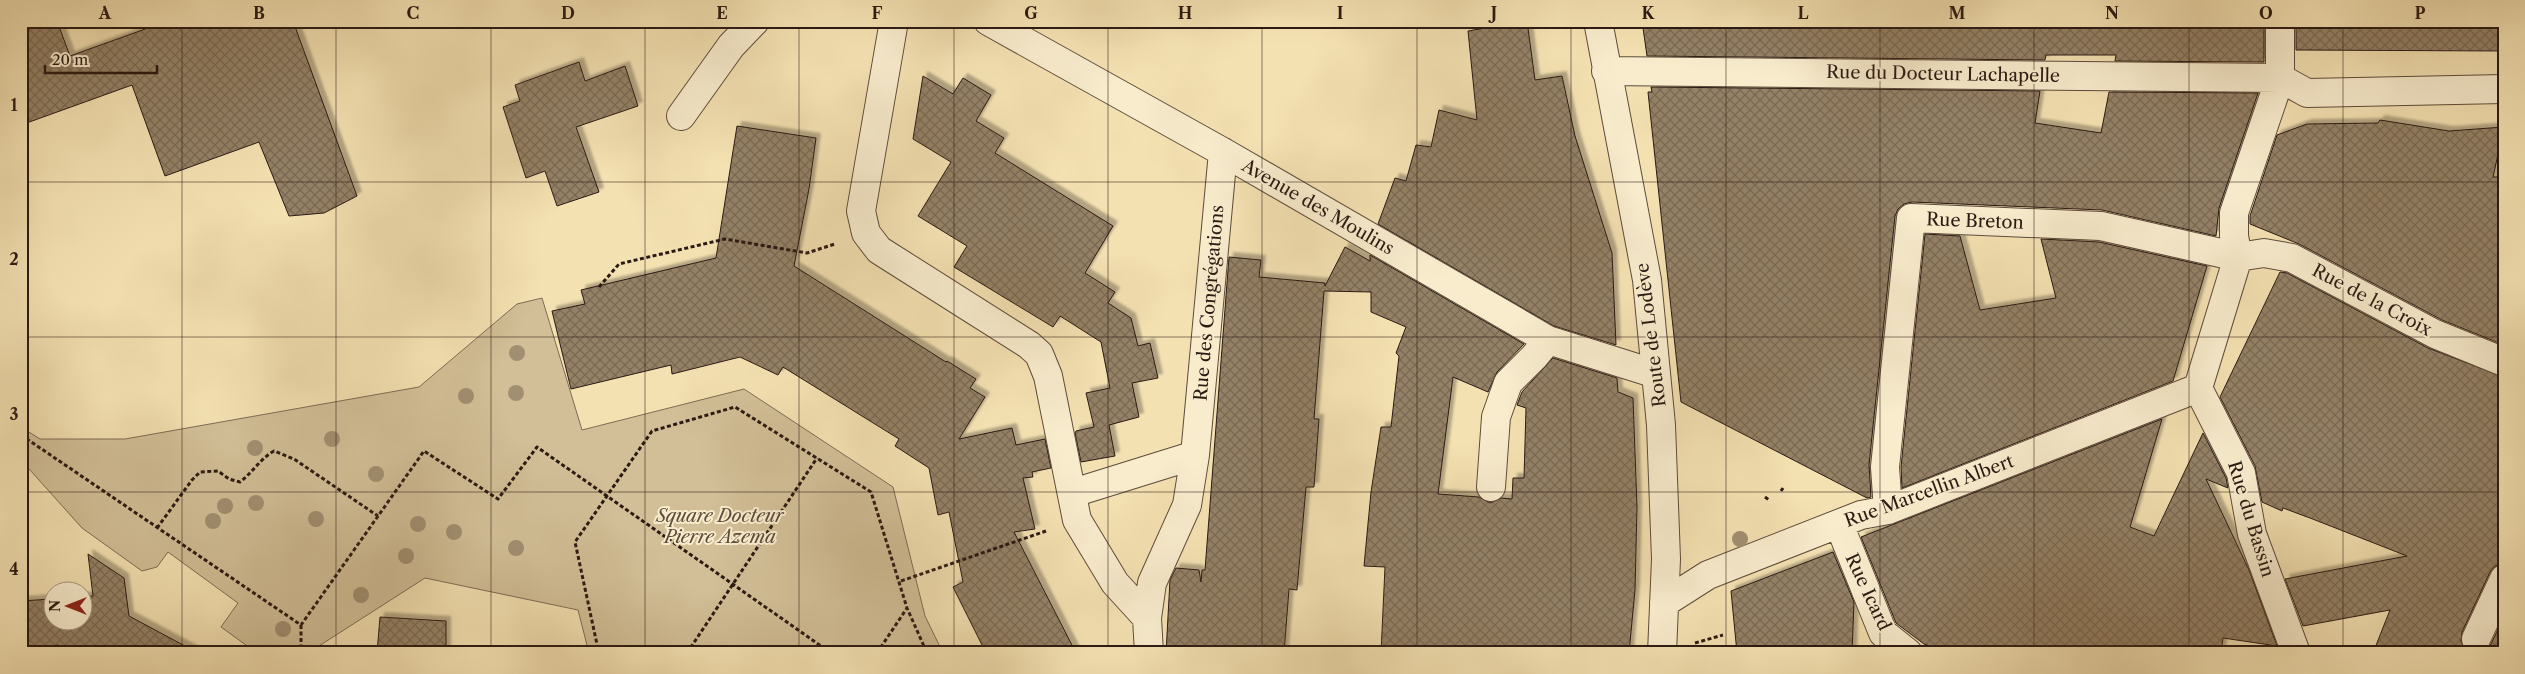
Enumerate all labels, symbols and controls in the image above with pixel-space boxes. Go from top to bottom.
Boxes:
text: A [98,3,112,23]
text: B [253,3,265,23]
text: C [407,3,419,23]
text: D [561,3,575,23]
text: E [716,3,728,23]
text: F [872,3,883,23]
text: G [1024,3,1038,23]
text: H [1178,3,1192,23]
text: I [1337,3,1344,23]
text: J [1488,3,1497,23]
text: K [1642,3,1656,23]
text: L [1797,3,1809,23]
text: M [1949,3,1966,23]
text: N [2105,3,2119,23]
text: O [2259,3,2273,23]
text: P [2415,3,2426,23]
scale bar [45,42,158,74]
text: 20 m [52,50,88,69]
street label: Rue du Docteur Lachapelle [1826,61,2060,87]
text: 1 [10,95,18,115]
street label: Avenue des Moulins [1237,154,1398,260]
street label: Rue des Congrégations [1189,204,1229,402]
street label: Rue Breton [1926,208,2024,234]
text: 2 [9,249,19,269]
street label: Rue de la Croix [2308,259,2436,341]
street label: Route de Lodève [1631,262,1671,408]
text: 3 [9,404,19,424]
street label: Rue Marcellin Albert [1841,450,2017,532]
street label: Rue du Bassin [2223,458,2279,580]
park label: Square Docteur Pierre Azema [655,505,785,548]
street label: Rue Icard [1841,550,1895,634]
text: 4 [9,559,19,579]
north arrow [42,582,92,632]
text: N [46,600,64,612]

